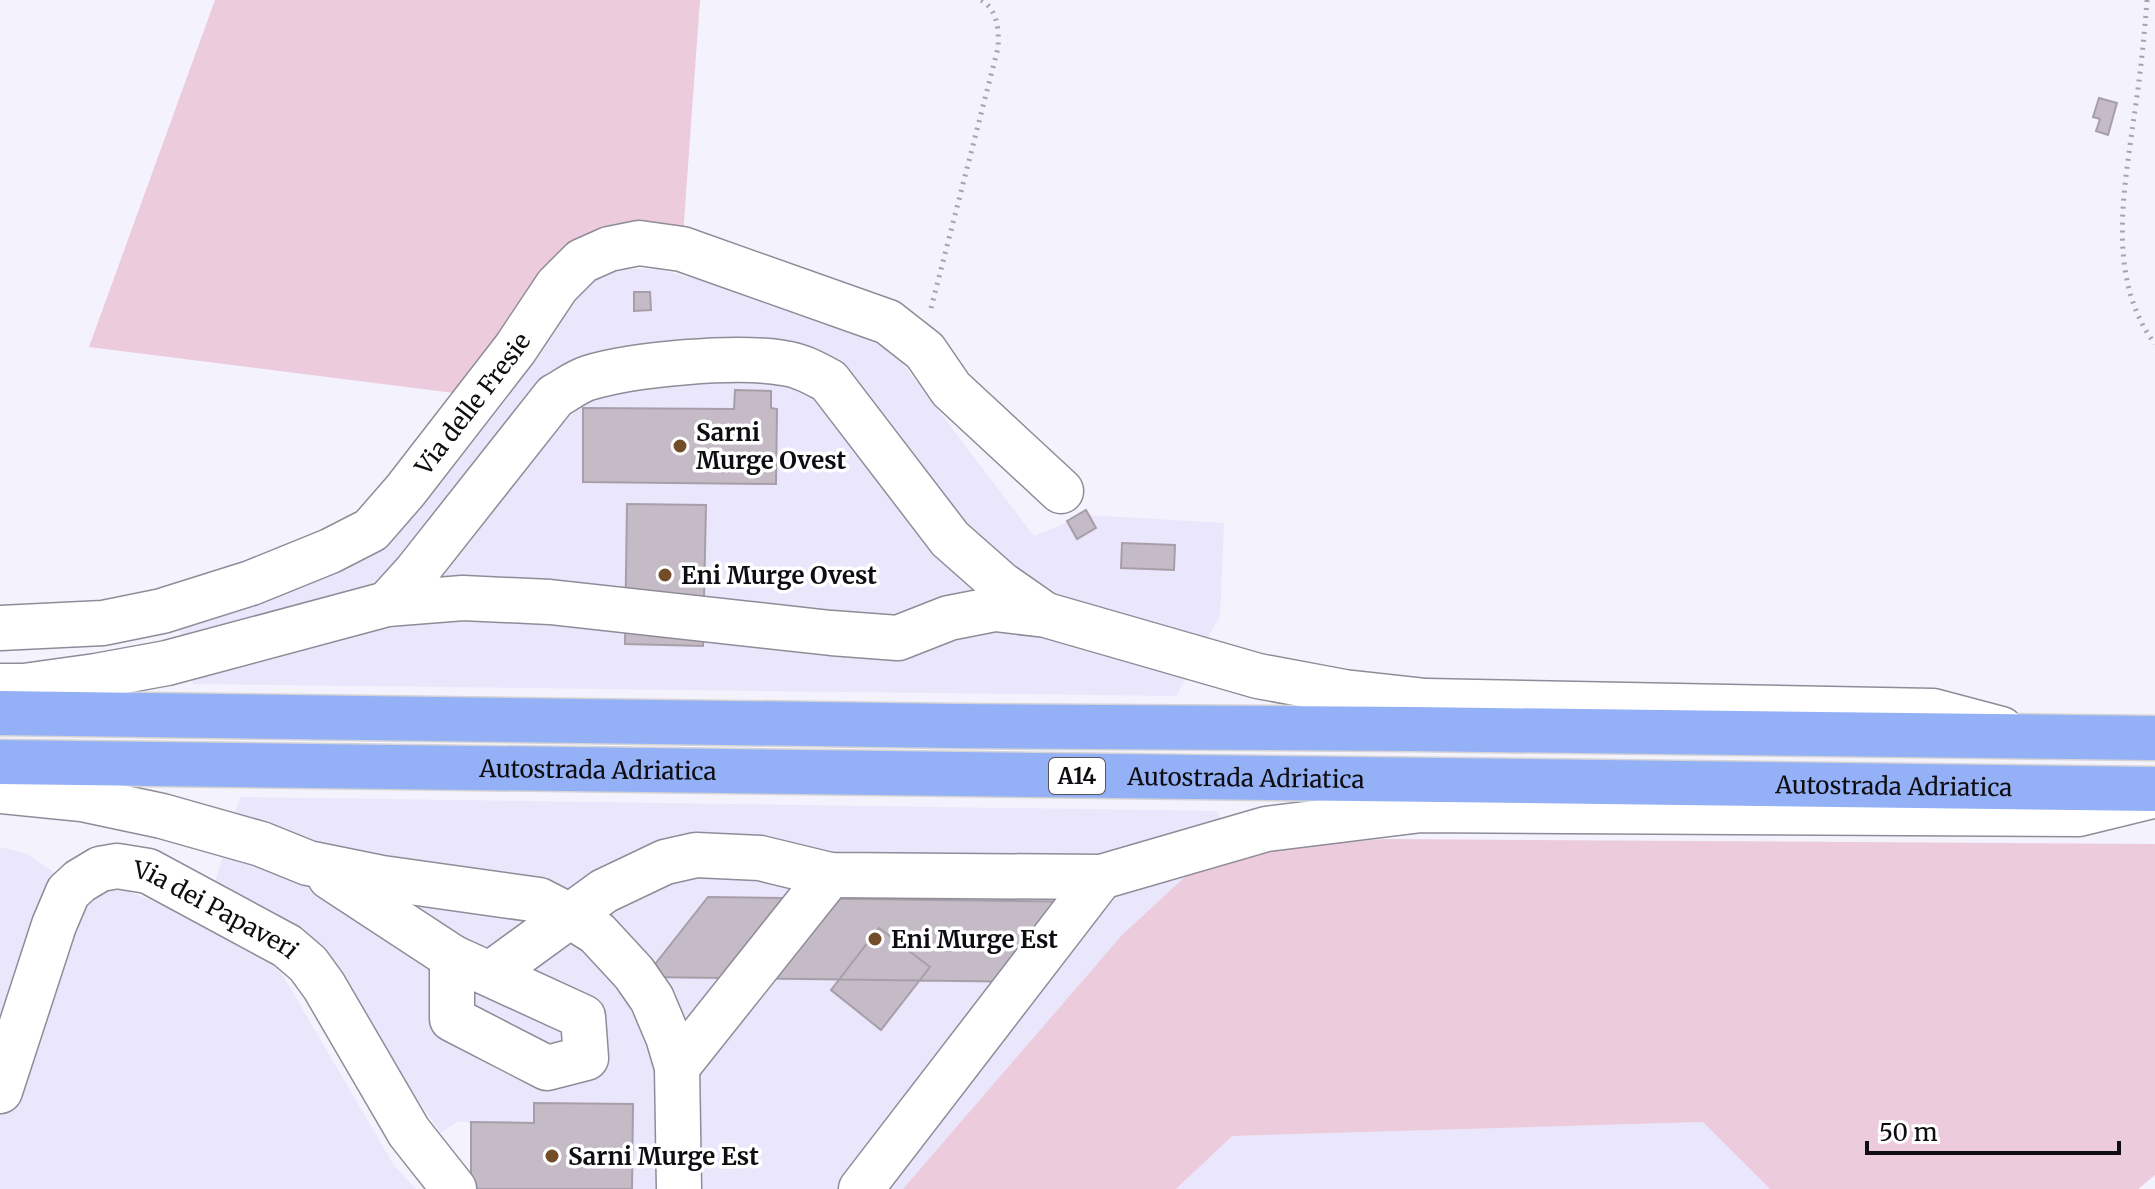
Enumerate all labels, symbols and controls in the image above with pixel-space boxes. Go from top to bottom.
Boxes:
street label: Via delle Fresie [407,327,537,482]
place label: Sarni Murge Ovest [696,417,847,476]
marker: Sarni Murge Ovest [671,437,689,455]
place label: Eni Murge Ovest [681,560,877,591]
marker: Eni Murge Ovest [656,566,674,584]
street label: Autostrada Adriatica [478,752,717,786]
road number: A14 [1049,758,1105,794]
street label: Autostrada Adriatica [1126,761,1365,795]
street label: Autostrada Adriatica [1774,769,2013,803]
street label: Via dei Papaveri [131,853,305,965]
place label: Eni Murge Est [891,924,1058,955]
marker: Eni Murge Est [866,930,884,948]
scale bar [1867,1105,2119,1155]
text: 50 m [1879,1117,1938,1148]
place label: Sarni Murge Est [568,1141,759,1172]
marker: Sarni Murge Est [543,1147,561,1165]

